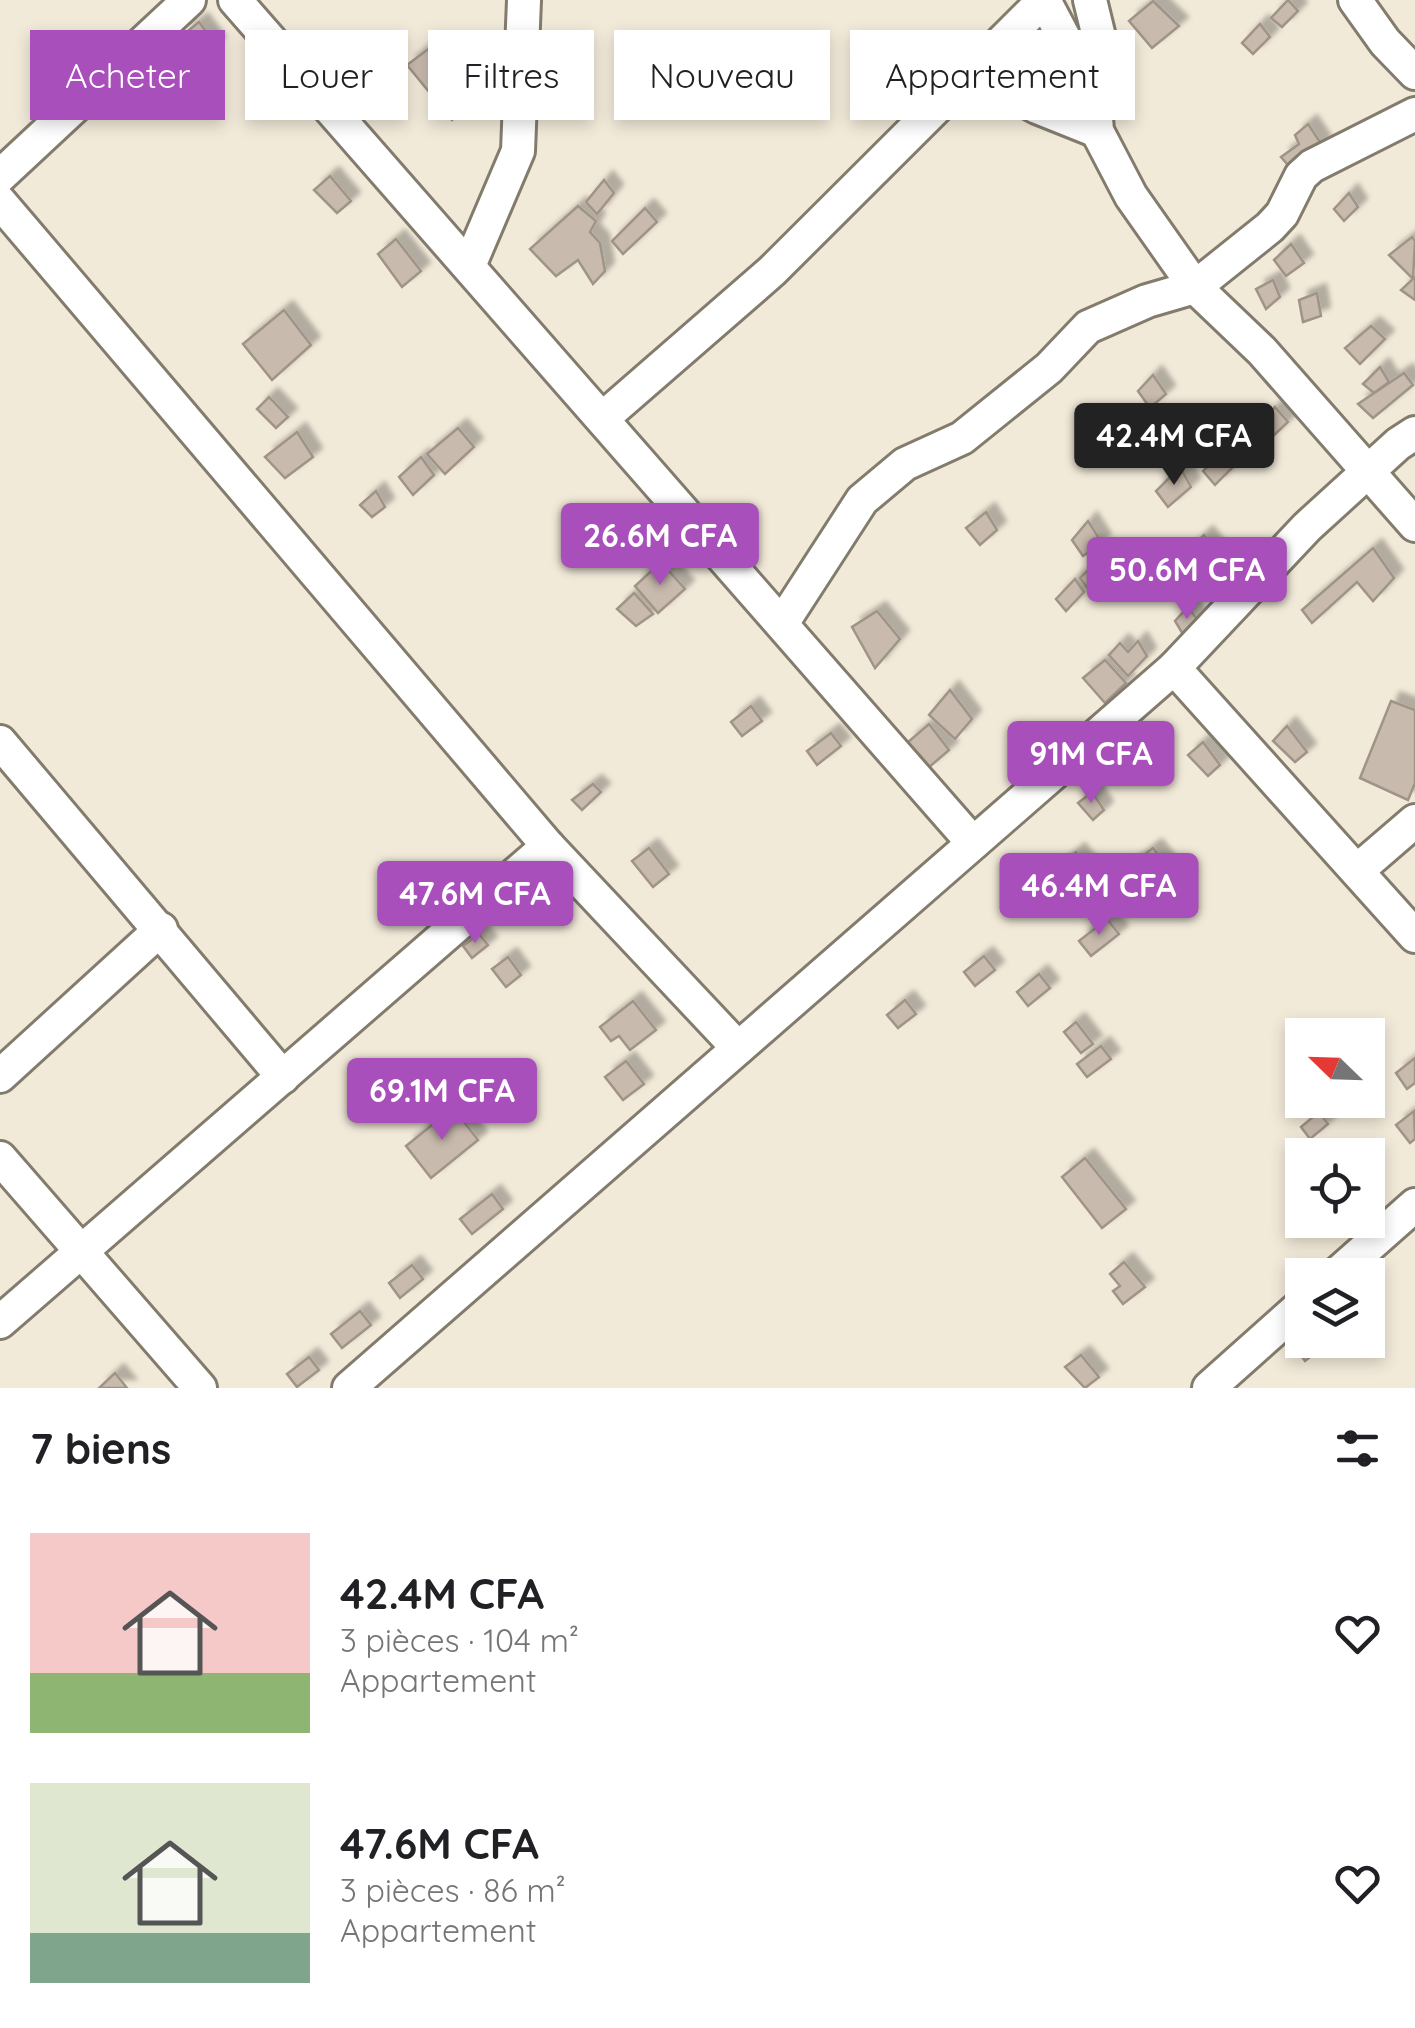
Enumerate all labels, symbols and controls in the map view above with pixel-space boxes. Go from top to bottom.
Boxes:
chip: Acheter [30,30,225,120]
chip: Louer [245,30,408,120]
chip: Filtres [428,30,594,120]
chip: Nouveau [614,30,830,120]
chip: Appartement [850,30,1135,120]
pin: 42.4M CFA [1060,403,1288,488]
text: 42.4M CFA [1096,415,1252,455]
pin: 26.6M CFA [546,503,774,588]
text: 26.6M CFA [583,515,737,555]
pin: 50.6M CFA [1073,537,1301,622]
text: 50.6M CFA [1109,549,1265,589]
pin: 91M CFA [999,721,1183,806]
text: 91M CFA [1029,733,1153,773]
pin: 46.4M CFA [985,853,1213,938]
pin: 47.6M CFA [361,861,589,946]
text: 46.4M CFA [1022,865,1176,905]
text: 47.6M CFA [399,873,551,913]
north arrow [1285,1018,1385,1118]
map controls [1285,1018,1385,1358]
pin: 69.1M CFA [328,1058,556,1143]
text: 69.1M CFA [369,1070,515,1110]
button: locate [1285,1138,1385,1238]
button: layers [1285,1258,1385,1358]
icon: filters [1330,1421,1385,1476]
text: 7 biens [30,1422,171,1475]
text: 42.4M CFA [340,1567,544,1620]
icon: home [110,1573,230,1693]
icon: heart [1330,1606,1385,1661]
text: 3 pièces · 104 m² [340,1620,579,1660]
text: Appartement [340,1660,537,1700]
text: 47.6M CFA [340,1817,539,1870]
icon: home [110,1823,230,1943]
icon: heart [1330,1856,1385,1911]
text: 3 pièces · 86 m² [340,1870,566,1910]
text: Appartement [340,1910,537,1950]

